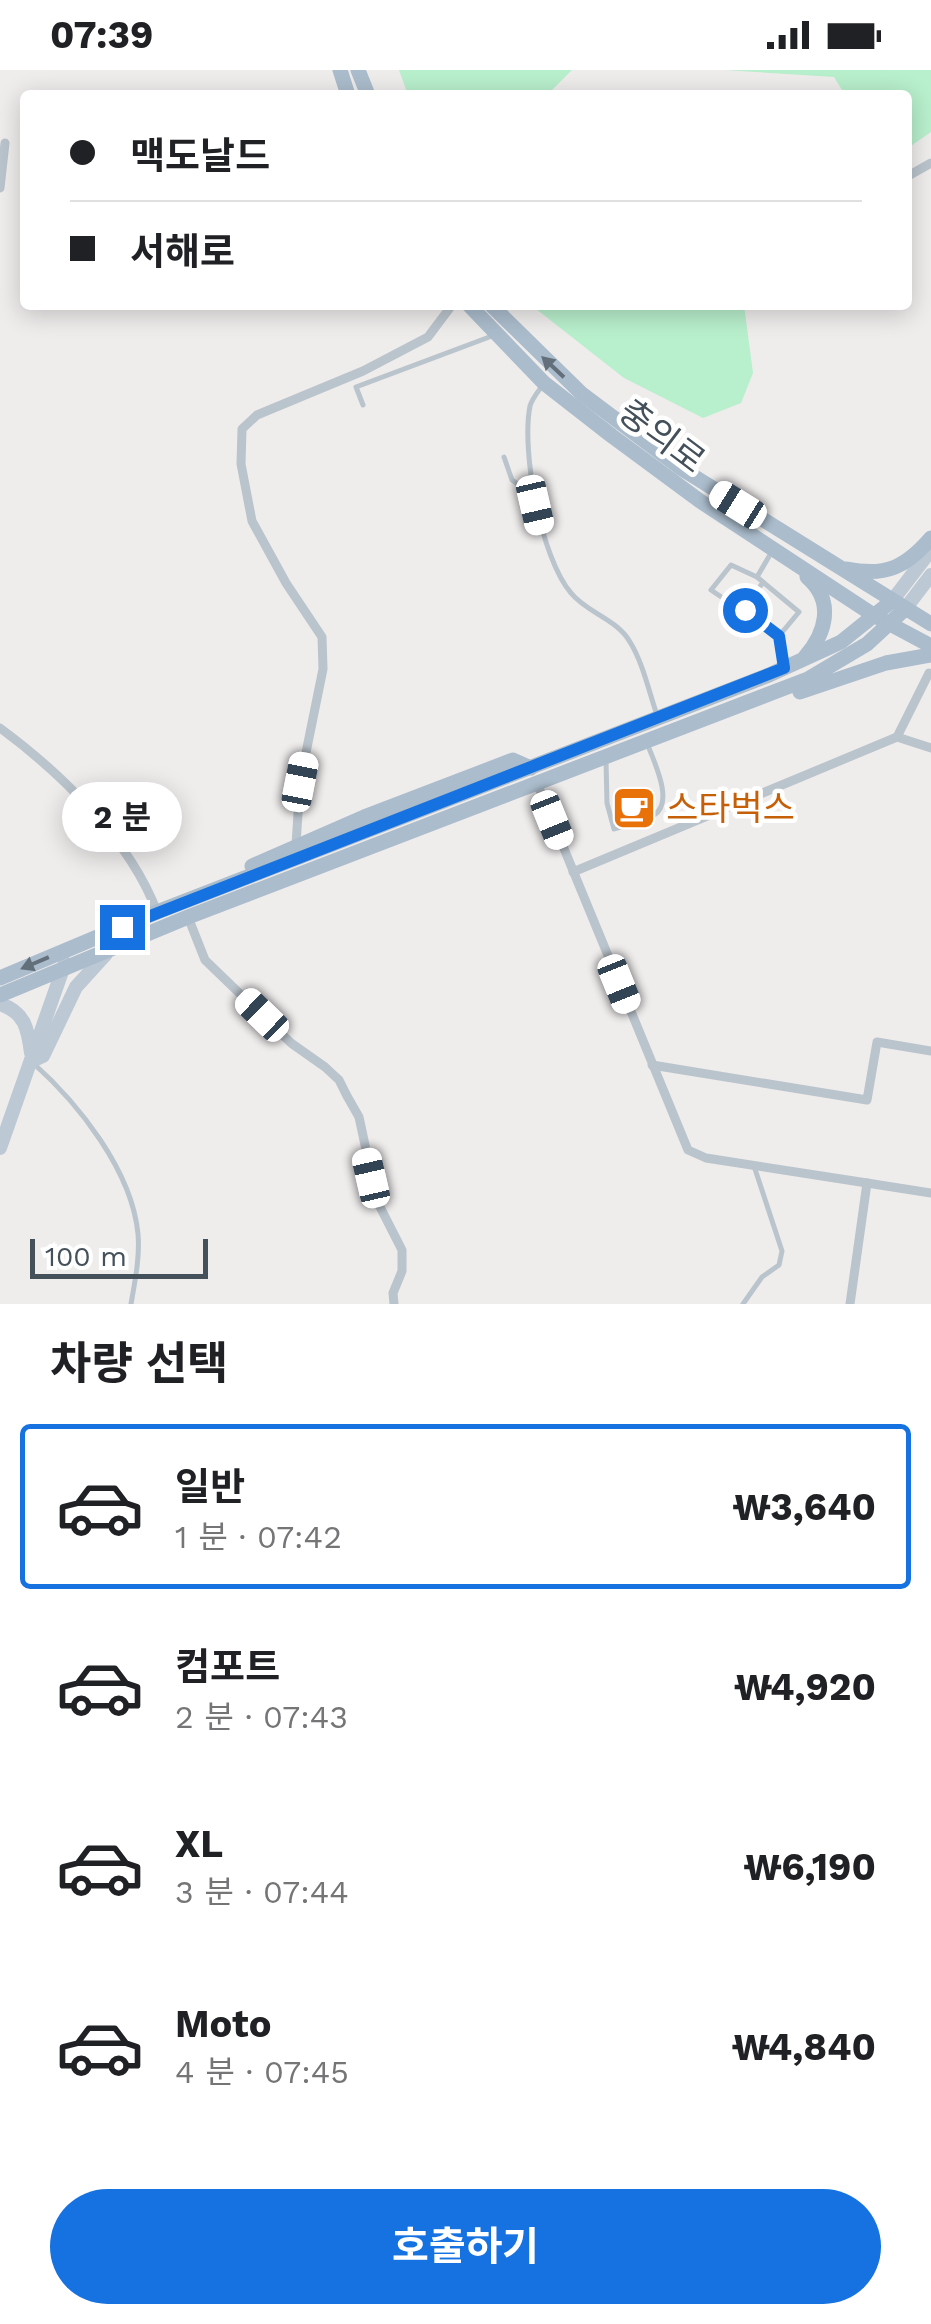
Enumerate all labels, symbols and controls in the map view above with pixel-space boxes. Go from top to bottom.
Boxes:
text: 07:39 [50,13,153,57]
text: 맥도날드 [130,134,270,178]
text: 서해로 [130,230,235,274]
one-way arrow [541,356,565,379]
street label: 충의로 [611,390,713,482]
car [514,472,556,538]
car [705,476,771,534]
route start [723,588,768,633]
car [280,750,320,814]
callout: 2 분 [62,782,182,852]
cafe icon: 스타벅스 [611,785,657,831]
car [527,787,577,853]
place label: 스타벅스 [666,787,795,829]
text: 2 분 [93,798,151,836]
route end [100,905,145,950]
car [594,951,644,1017]
one-way arrow [20,955,50,971]
car [230,983,294,1047]
car [350,1145,392,1211]
scale bar [30,1234,208,1278]
text: 100 m [45,1240,127,1273]
text: 차량 선택 [50,1337,228,1390]
icon: car [55,1462,145,1552]
text: 일반 [175,1465,245,1509]
text: ₩3,640 [732,1485,876,1529]
text: 1 분 · 07:42 [175,1518,342,1556]
icon: car [55,1642,145,1732]
text: 컴포트 [175,1645,280,1689]
text: ₩4,920 [734,1665,876,1709]
text: 2 분 · 07:43 [175,1698,348,1736]
icon: car [55,1822,145,1912]
text: XL [175,1822,223,1866]
text: ₩6,190 [743,1845,876,1889]
text: 3 분 · 07:44 [175,1873,349,1911]
icon: car [55,2002,145,2092]
text: Moto [175,2002,271,2046]
text: ₩4,840 [732,2025,876,2069]
text: 4 분 · 07:45 [175,2053,349,2091]
button: 호출하기 [50,2189,881,2304]

